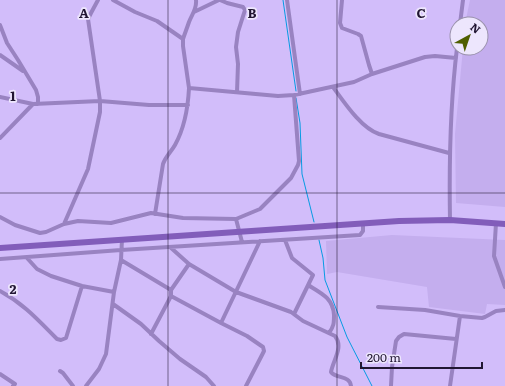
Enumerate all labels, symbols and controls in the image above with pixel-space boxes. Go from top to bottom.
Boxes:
text: A [79,3,89,22]
text: B [248,3,257,22]
text: C [416,3,426,22]
north arrow [449,16,489,56]
text: N [467,18,485,37]
text: 1 [10,86,16,105]
text: 2 [10,279,17,298]
scale bar [361,344,482,370]
text: 200 m [367,348,401,366]

